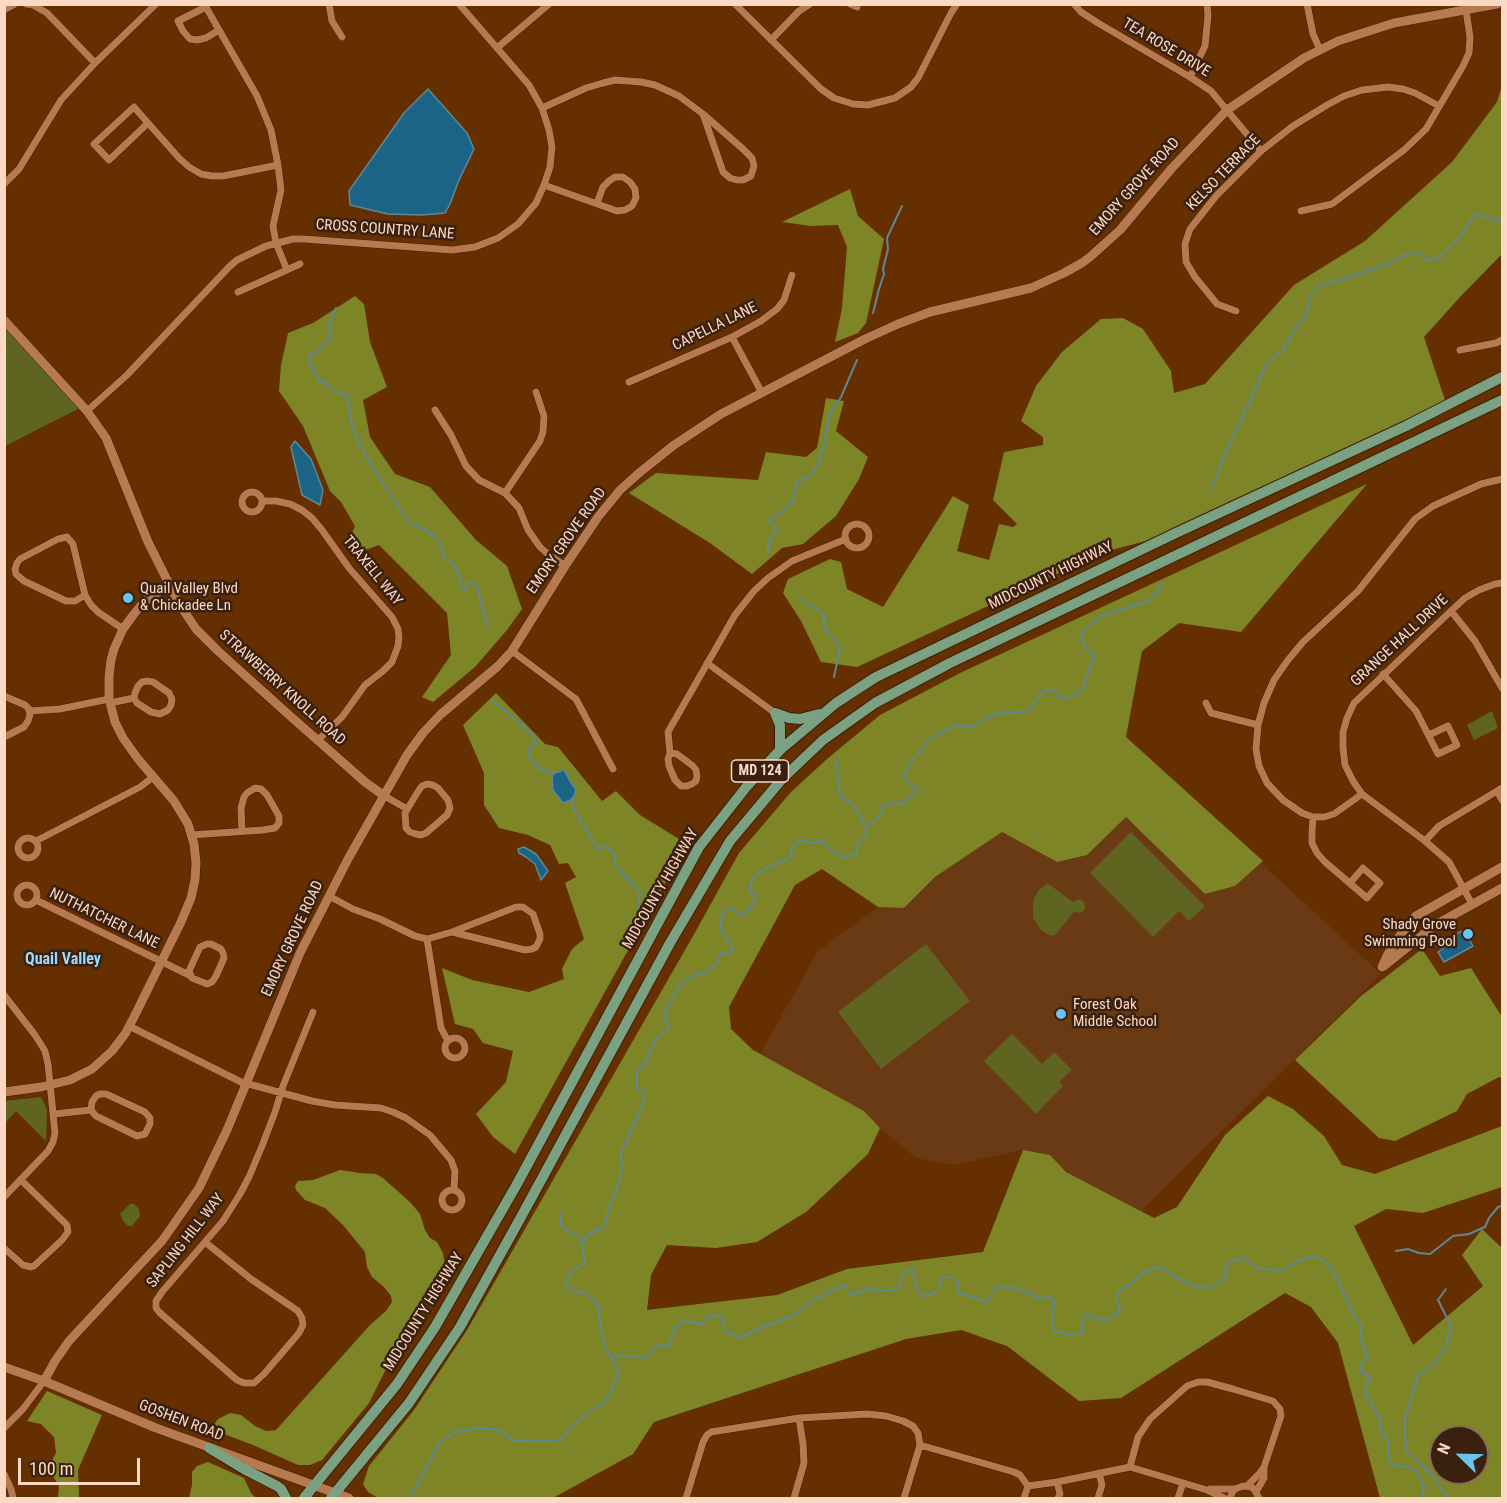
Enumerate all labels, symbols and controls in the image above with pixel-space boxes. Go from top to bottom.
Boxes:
street label: TEA ROSE DRIVE [1119,15,1213,81]
street label: KELSO TERRACE [1183,131,1265,215]
street label: EMORY GROVE ROAD [1086,134,1184,240]
street label: CROSS COUNTRY LANE [315,216,455,244]
street label: CAPELLA LANE [670,299,760,355]
street label: EMORY GROVE ROAD [524,484,610,598]
street label: TRAXELL WAY [338,532,406,610]
street label: MIDCOUNTY HIGHWAY [986,538,1116,614]
place label: Quail Valley Blvd & Chickadee Ln [140,580,238,615]
marker: Quail Valley Blvd & Chickadee Ln [121,591,135,605]
street label: GRANGE HALL DRIVE [1348,591,1452,691]
street label: STRAWBERRY KNOLL ROAD [215,626,349,750]
road number: MD 124 [732,760,789,782]
street label: MIDCOUNTY HIGHWAY [619,826,703,952]
street label: EMORY GROVE ROAD [258,878,328,1000]
street label: NUTHATCHER LANE [46,885,162,953]
place label: Shady Grove Swimming Pool [1364,916,1456,951]
marker: Shady Grove Swimming Pool [1461,927,1475,941]
district label: Quail Valley [25,950,101,970]
place label: Forest Oak Middle School [1073,996,1157,1031]
marker: Forest Oak Middle School [1054,1007,1068,1021]
street label: SAPLING HILL WAY [144,1190,228,1292]
street label: MIDCOUNTY HIGHWAY [380,1250,468,1374]
street label: GOSHEN ROAD [136,1397,226,1445]
north arrow [1429,1425,1489,1485]
text: N [1433,1440,1454,1457]
scale bar [21,1446,142,1484]
text: 100 m [29,1458,73,1479]

